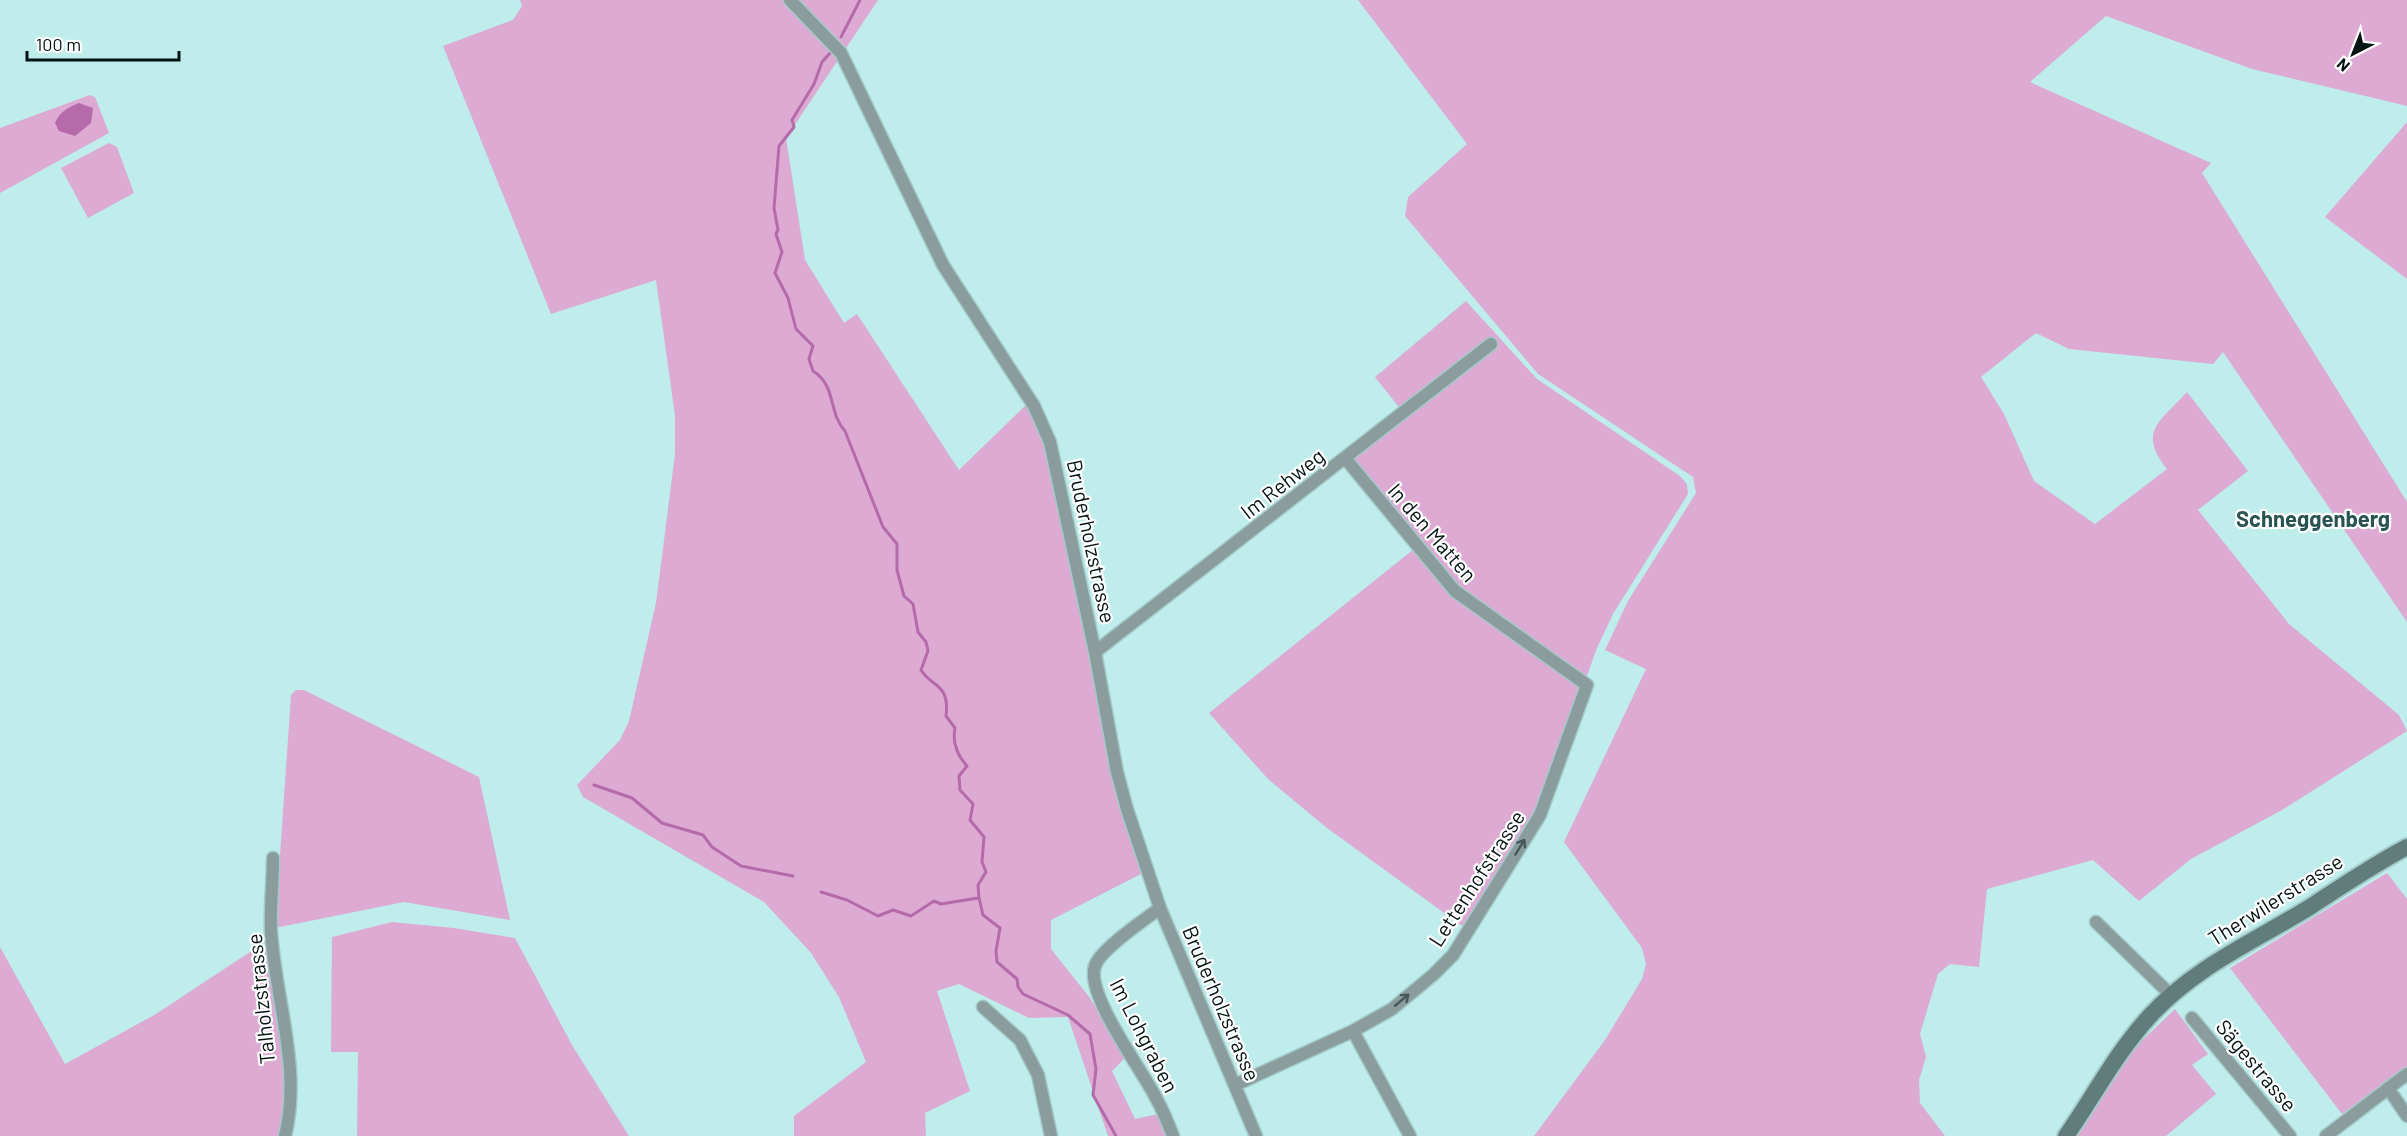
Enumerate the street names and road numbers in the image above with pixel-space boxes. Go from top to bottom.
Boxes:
street label: Im Rehweg [1235,443,1329,523]
street label: Bruderholzstrasse [1062,457,1122,625]
street label: In den Matten [1383,478,1483,586]
street label: Lettenhofstrasse [1423,805,1529,951]
street label: Therwilerstrasse [2203,848,2347,950]
street label: Bruderholzstrasse [1178,922,1266,1084]
street label: Talholzstrasse [241,932,279,1066]
street label: Im Lohgraben [1105,974,1185,1096]
street label: Sägestrasse [2211,1014,2303,1116]

